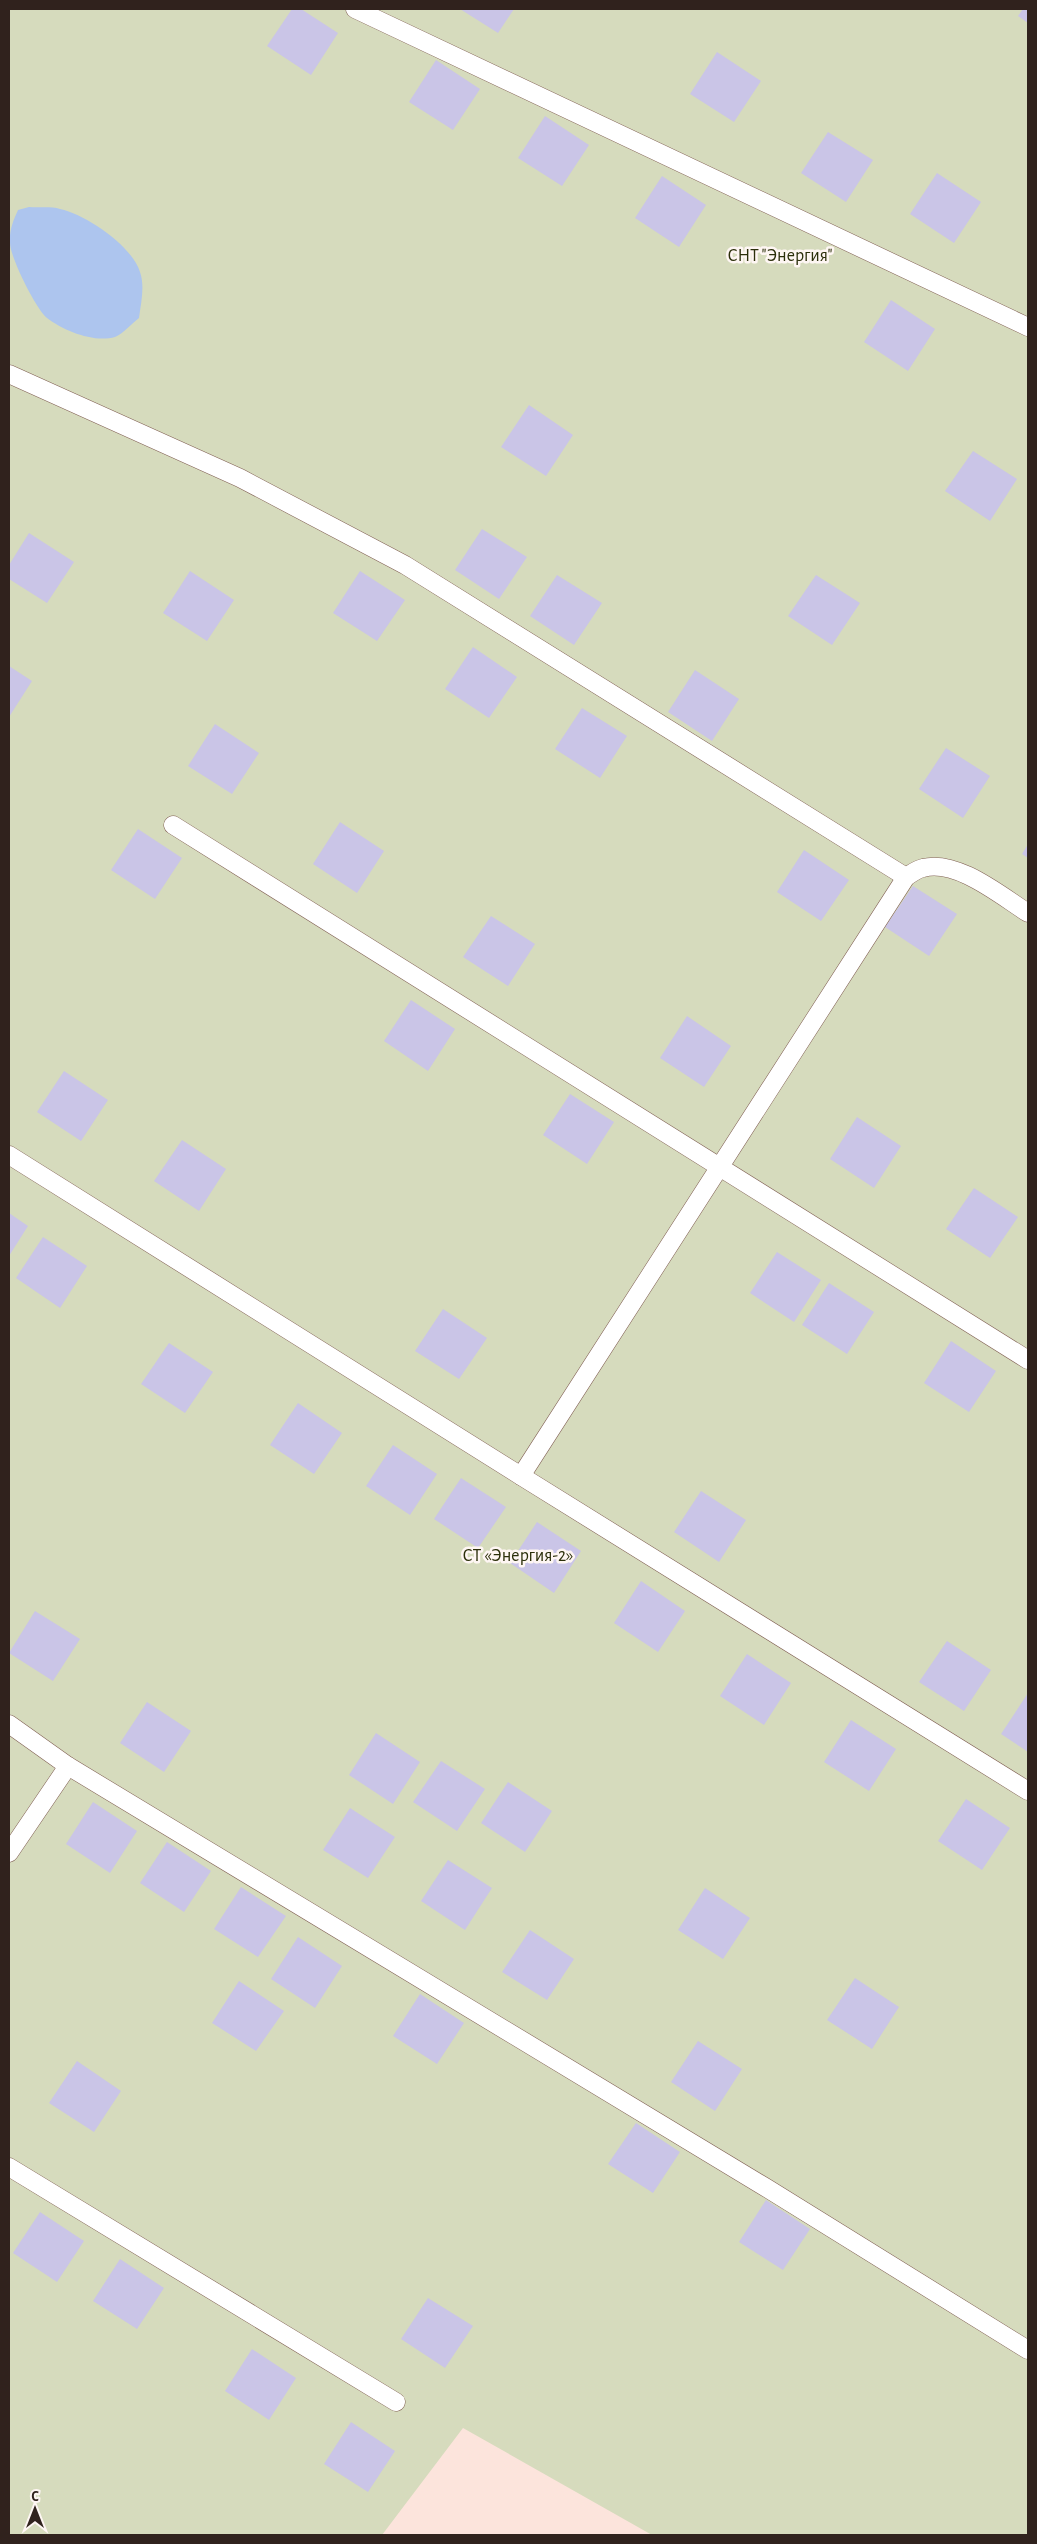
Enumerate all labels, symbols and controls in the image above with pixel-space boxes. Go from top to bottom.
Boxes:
park label: СНТ "Энергия" [728,247,832,265]
park label: СТ «Энергия-2» [463,1547,573,1565]
north arrow [10,2484,60,2534]
text: С [31,2490,39,2504]

